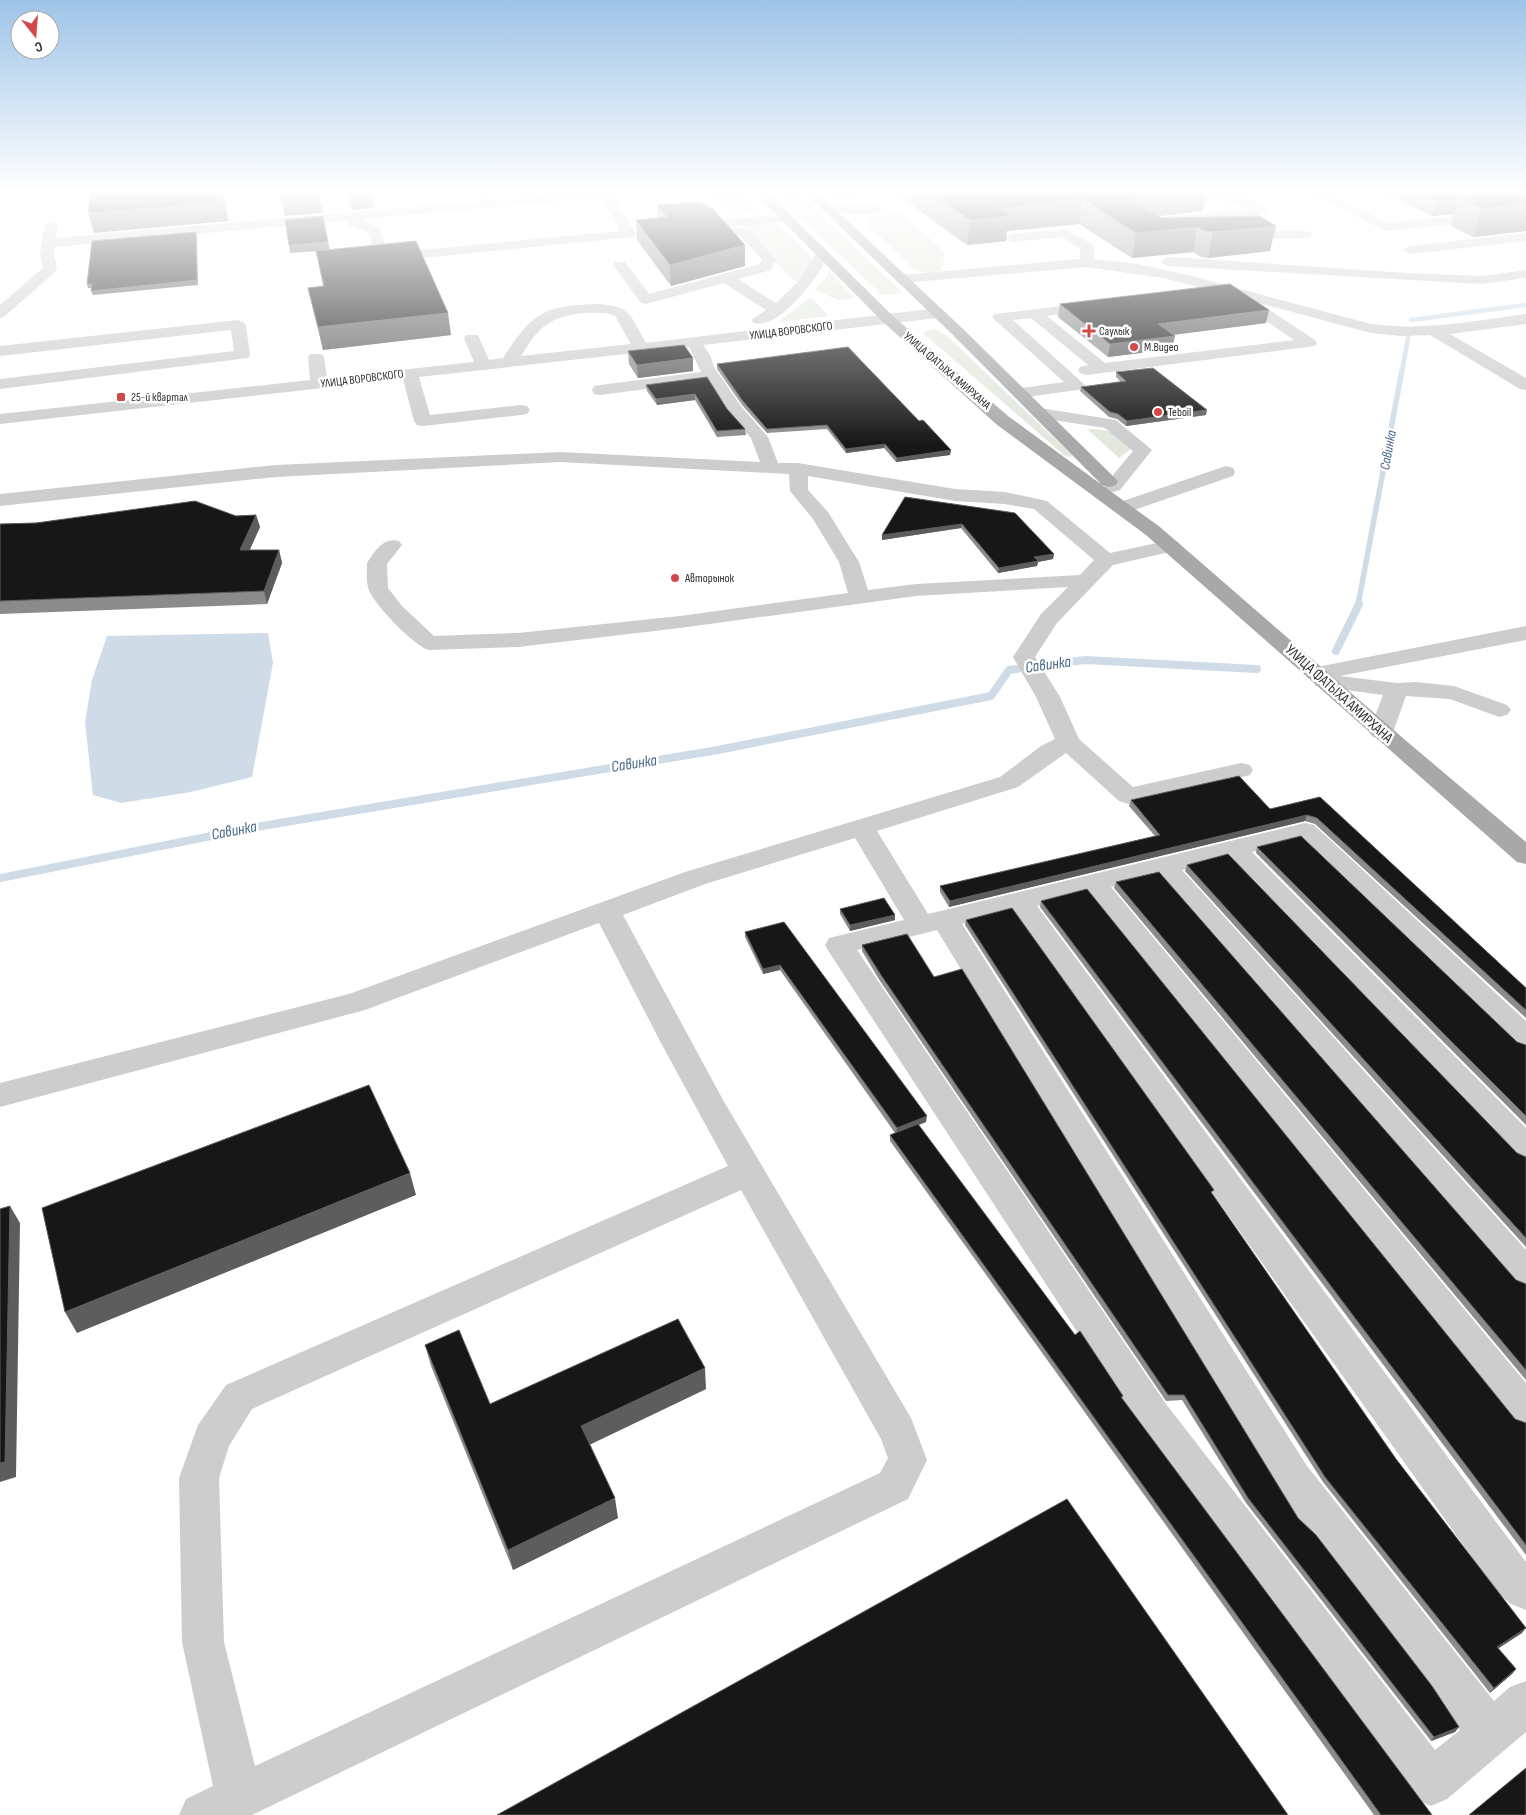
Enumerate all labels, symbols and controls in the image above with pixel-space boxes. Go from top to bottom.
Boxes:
north arrow [10,10,60,60]
text: С [33,38,45,56]
street label: УЛИЦА ВОРОВСКОГО [749,318,833,344]
place label: Саулык [1099,324,1130,339]
marker: Саулык [1083,325,1095,337]
street label: УЛИЦА ФАТЫХА АМИРХАНА [900,329,994,414]
place label: М.Видео [1144,340,1179,355]
marker: М.Видео [1128,341,1140,353]
street label: УЛИЦА ВОРОВСКОГО [320,366,404,392]
place label: 25-й квартал [131,390,189,405]
marker: 25-й квартал [115,391,127,403]
place label: Teboil [1168,405,1191,420]
marker: Teboil [1152,406,1164,418]
water label: Савинка [1376,428,1400,471]
place label: Авторынок [684,571,735,586]
marker: Авторынок [669,572,681,584]
street label: УЛИЦА ФАТЫХА АМИРХАНА [1281,641,1397,748]
water label: Савинка [1024,652,1073,678]
water label: Савинка [610,751,659,777]
water label: Савинка [210,817,259,845]

